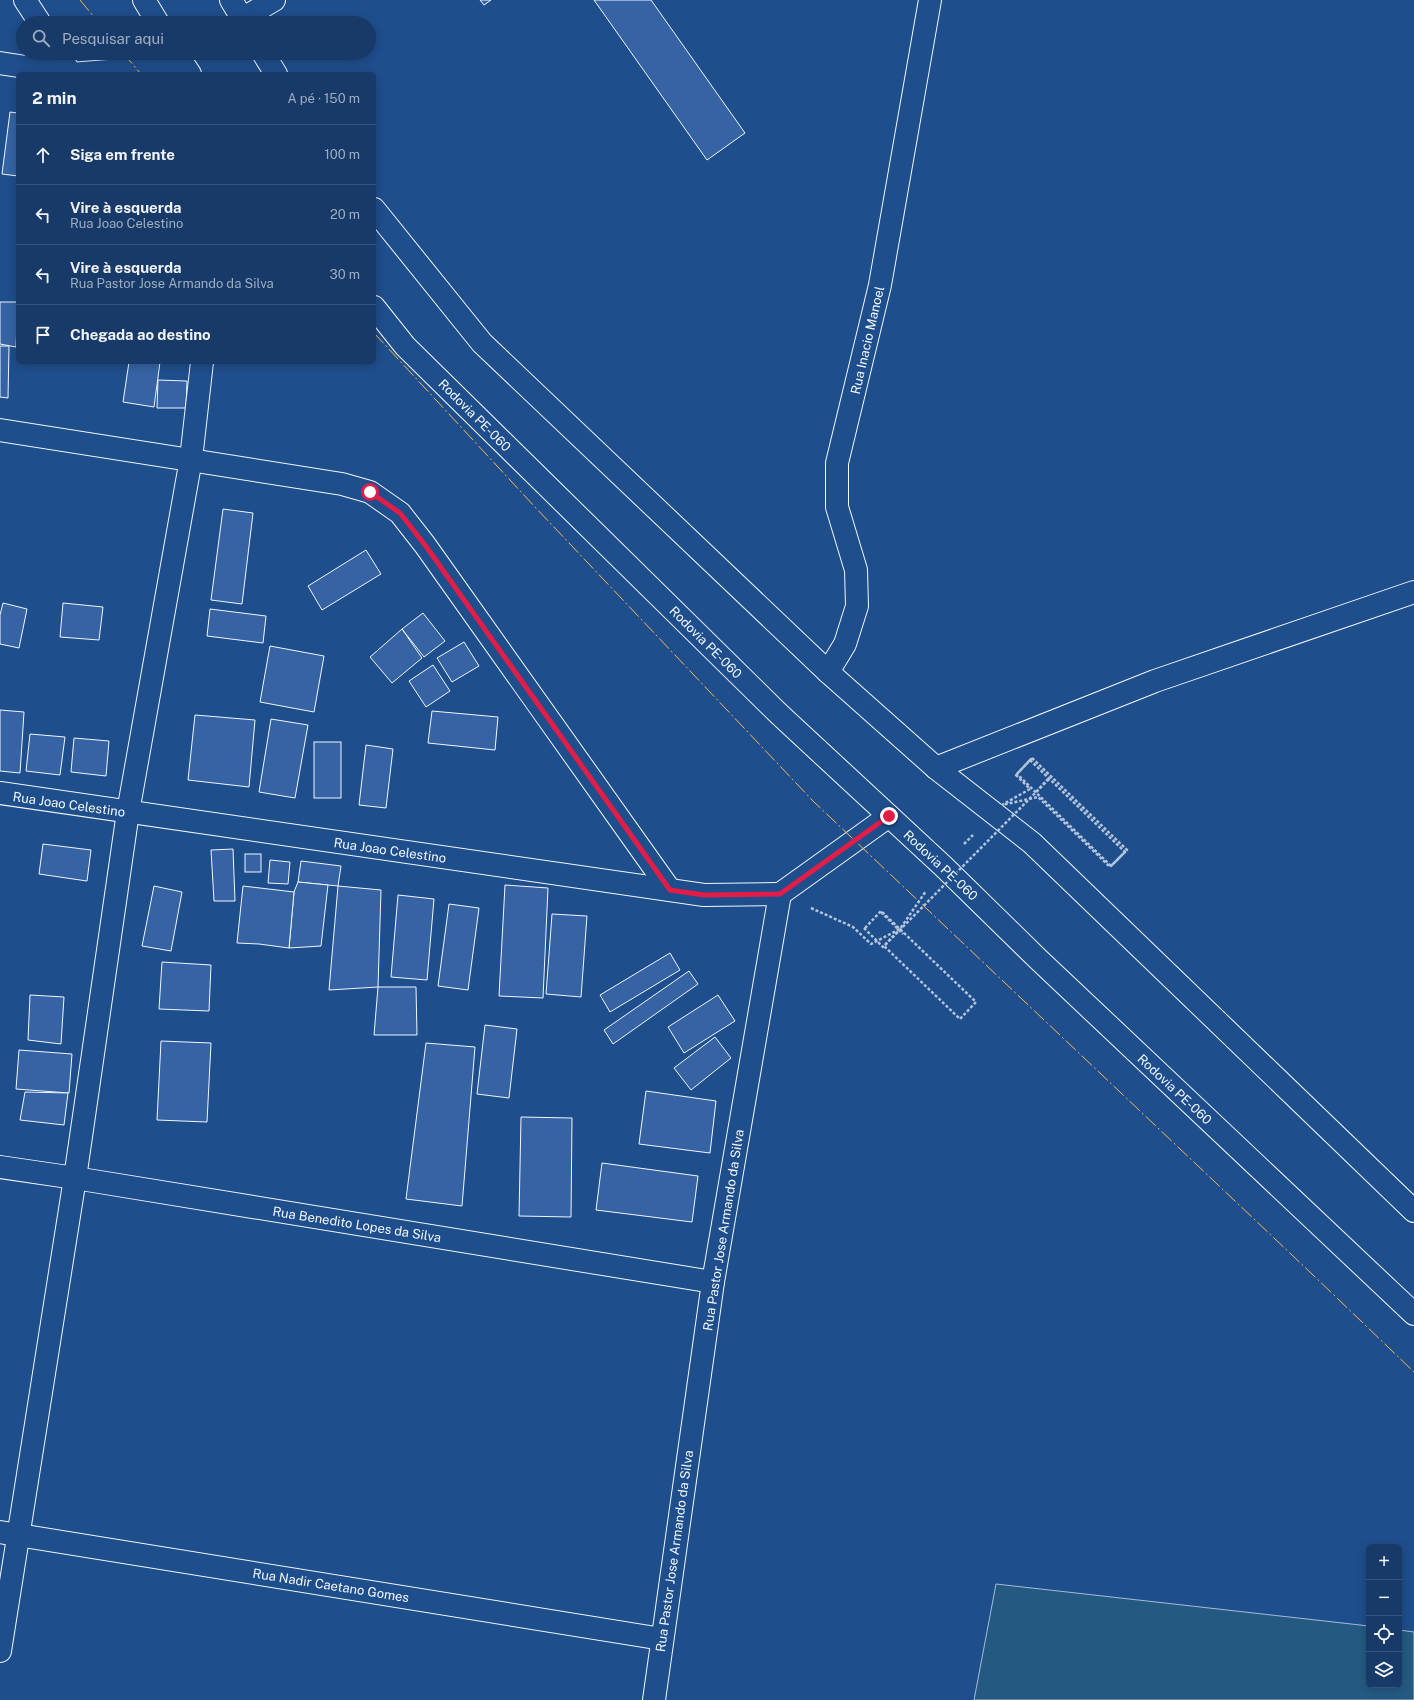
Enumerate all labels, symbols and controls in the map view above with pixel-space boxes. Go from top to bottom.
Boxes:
search box [16,16,376,60]
icon: search [30,27,52,49]
text: Pesquisar aqui [62,30,164,47]
text: 2 min [32,88,77,108]
text: A pé · 150 m [287,91,360,106]
icon: ahead [32,144,54,166]
text: Siga em frente [70,146,175,163]
text: 100 m [324,147,360,162]
text: Vire à esquerda [70,199,182,216]
icon: left [32,204,54,226]
text: 20 m [330,207,360,222]
text: Rua Joao Celestino [70,216,183,231]
text: Vire à esquerda [70,259,182,276]
icon: left [32,264,54,286]
text: 30 m [330,267,360,282]
text: Rua Pastor Jose Armando da Silva [70,276,274,291]
street label: Rua Inacio Manoel [848,285,887,396]
icon: arrive [32,324,54,346]
text: Chegada ao destino [70,326,211,343]
street label: Rodovia PE-060 [435,376,514,455]
route start [361,483,379,501]
street label: Rodovia PE-060 [666,603,745,682]
street label: Rua Joao Celestino [12,789,126,820]
route end [880,807,898,825]
street label: Rodovia PE-060 [900,827,981,904]
street label: Rua Joao Celestino [333,835,447,866]
street label: Rodovia PE-060 [1134,1051,1215,1128]
street label: Rua Pastor Jose Armando da Silva [700,1128,747,1332]
street label: Rua Benedito Lopes da Silva [272,1204,442,1245]
street label: Rua Pastor Jose Armando da Silva [653,1449,696,1653]
map controls [1366,1544,1402,1688]
button: + [1366,1544,1402,1580]
street label: Rua Nadir Caetano Gomes [252,1566,410,1605]
button: − [1366,1580,1402,1616]
button: locate [1366,1616,1402,1652]
button: layers [1366,1652,1402,1688]

